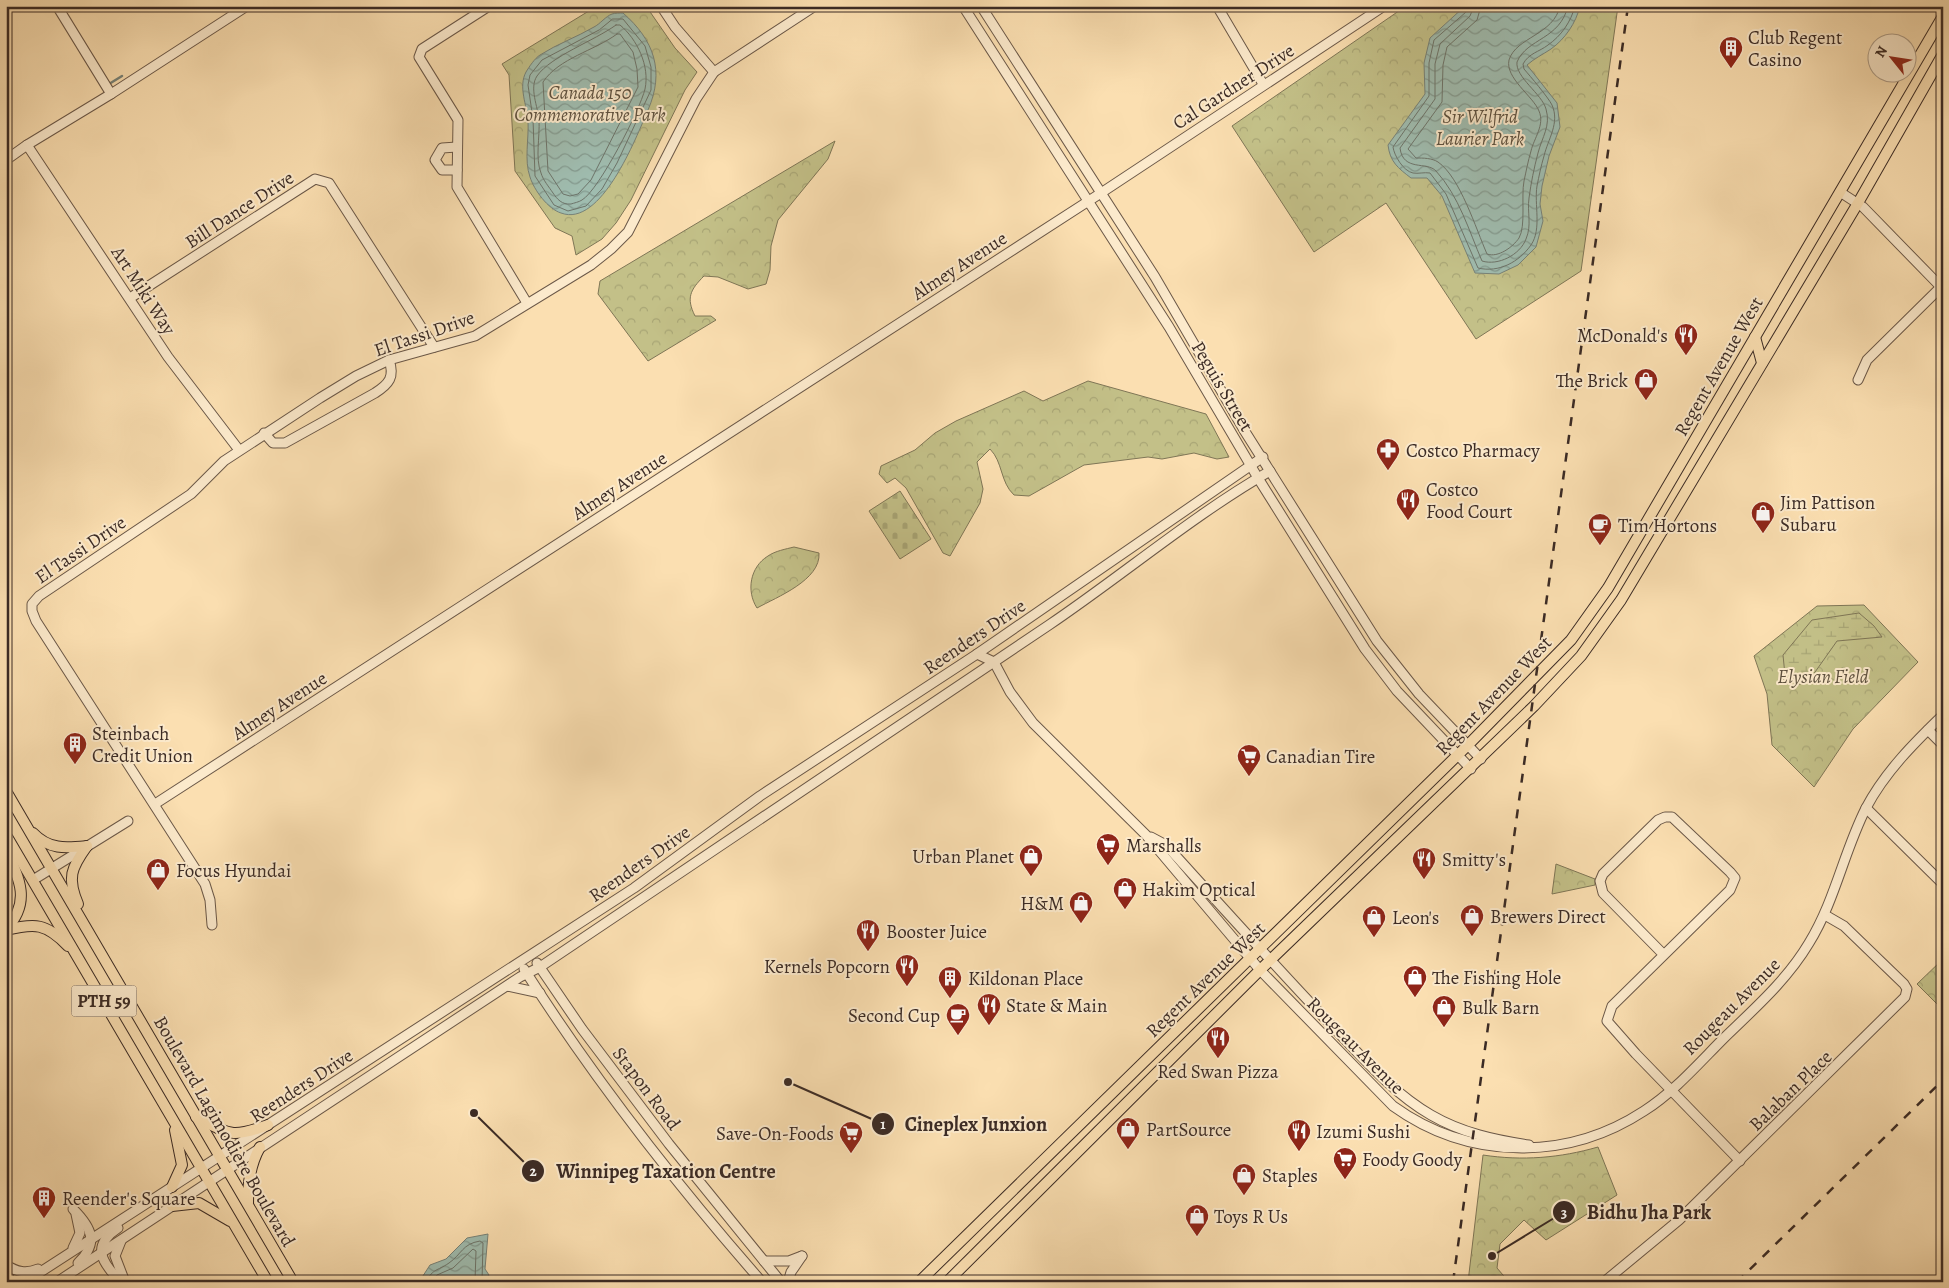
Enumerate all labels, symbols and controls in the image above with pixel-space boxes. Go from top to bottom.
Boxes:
place label: Club Regent Casino [1748,25,1842,73]
north arrow [1866,32,1916,82]
building icon: Club Regent Casino [1718,35,1744,69]
street label: Cal Gardner Drive [1168,38,1300,136]
text: N [1870,43,1892,61]
park label: Canada 150 Commemorative Park [514,80,666,128]
park label: Sir Wilfrid Laurier Park [1436,104,1524,152]
street label: Bill Dance Drive [180,165,299,255]
street label: Almey Avenue [906,225,1012,307]
street label: Art Miki Way [104,240,182,340]
street label: Regent Avenue West [1668,292,1769,441]
street label: El Tassi Drive [370,305,478,363]
restaurant icon: McDonald's [1673,322,1699,356]
place label: McDonald's [1577,323,1668,349]
street label: Peguis Street [1185,336,1259,437]
shop icon: The Brick [1633,367,1659,401]
place label: The Brick [1556,368,1629,394]
pharmacy icon: Costco Pharmacy [1375,437,1401,471]
place label: Costco Pharmacy [1406,438,1540,464]
street label: Almey Avenue [566,445,672,527]
place label: Costco Food Court [1426,477,1513,525]
restaurant icon: Costco Food Court [1395,487,1421,521]
place label: Jim Pattison Subaru [1780,490,1875,538]
shop icon: Jim Pattison Subaru [1750,500,1776,534]
street label: El Tassi Drive [30,510,131,590]
cafe icon: Tim Hortons [1587,512,1613,546]
place label: Tim Hortons [1618,513,1717,539]
street label: Reenders Drive [918,593,1031,681]
street label: Regent Avenue West [1430,630,1558,761]
park label: Elysian Field [1777,664,1869,690]
street label: Almey Avenue [226,665,332,747]
place label: Steinbach Credit Union [92,721,193,769]
building icon: Steinbach Credit Union [62,731,88,765]
supermarket icon: Canadian Tire [1236,743,1262,777]
place label: Canadian Tire [1266,744,1375,770]
street label: Reenders Drive [584,819,696,908]
supermarket icon: Marshalls [1095,832,1121,866]
place label: Marshalls [1126,833,1202,859]
shop icon: Urban Planet [1018,843,1044,877]
place label: Urban Planet [912,844,1014,870]
restaurant icon: Smitty's [1411,846,1437,880]
place label: Smitty's [1442,847,1506,873]
shop icon: Focus Hyundai [145,857,171,891]
place label: Focus Hyundai [176,858,291,884]
shop icon: Hakim Optical [1112,876,1138,910]
place label: Hakim Optical [1142,877,1256,903]
shop icon: H&M [1068,890,1094,924]
place label: H&M [1020,891,1064,917]
shop icon: Brewers Direct [1459,903,1485,937]
shop icon: Leon's [1361,904,1387,938]
place label: Brewers Direct [1490,904,1606,930]
place label: Leon's [1392,905,1439,931]
street label: Regent Avenue West [1140,916,1271,1044]
restaurant icon: Booster Juice [855,918,881,952]
place label: Booster Juice [886,919,987,945]
street label: Rougeau Avenue [1677,952,1786,1061]
restaurant icon: Kernels Popcorn [894,953,920,987]
place label: Kernels Popcorn [764,954,890,980]
shop icon: The Fishing Hole [1402,964,1428,998]
building icon: Kildonan Place [937,965,963,999]
place label: The Fishing Hole [1432,965,1561,991]
place label: Kildonan Place [968,966,1083,992]
road number: PTH 59 [72,986,136,1016]
street label: Rougeau Avenue [1301,991,1410,1100]
restaurant icon: State & Main [976,992,1002,1026]
place label: State & Main [1006,993,1107,1019]
shop icon: Bulk Barn [1431,994,1457,1028]
place label: Bulk Barn [1462,995,1539,1021]
cafe icon: Second Cup [945,1002,971,1036]
place label: Second Cup [848,1003,940,1029]
street label: Boulevard Lagimodière Boulevard [147,1011,301,1252]
restaurant icon: Red Swan Pizza [1205,1025,1231,1059]
street label: Stapon Road [606,1041,687,1136]
street label: Reenders Drive [245,1043,358,1129]
street label: Balaban Place [1743,1044,1838,1137]
place label: Red Swan Pizza [1157,1059,1279,1085]
callout: Cineplex Junxion [870,1107,1058,1142]
text: Cineplex Junxion [905,1111,1047,1138]
text: 1 [880,1114,886,1134]
shop icon: PartSource [1115,1116,1141,1150]
place label: PartSource [1146,1117,1231,1143]
restaurant icon: Izumi Sushi [1286,1118,1312,1152]
place label: Izumi Sushi [1316,1119,1410,1145]
supermarket icon: Save-On-Foods [838,1120,864,1154]
place label: Save-On-Foods [716,1121,834,1147]
supermarket icon: Foody Goody [1332,1146,1358,1180]
place label: Foody Goody [1362,1147,1463,1173]
callout: Winnipeg Taxation Centre [521,1153,785,1188]
text: Winnipeg Taxation Centre [555,1158,776,1185]
text: 2 [529,1161,537,1181]
shop icon: Staples [1231,1162,1257,1196]
place label: Staples [1262,1163,1318,1189]
building icon: Reender's Square [31,1185,57,1219]
place label: Reender's Square [62,1186,195,1212]
callout: Bidhu Jha Park [1552,1195,1721,1230]
text: Bidhu Jha Park [1587,1199,1712,1226]
shop icon: Toys R Us [1184,1203,1210,1237]
text: 3 [1561,1203,1567,1223]
place label: Toys R Us [1214,1204,1288,1230]

